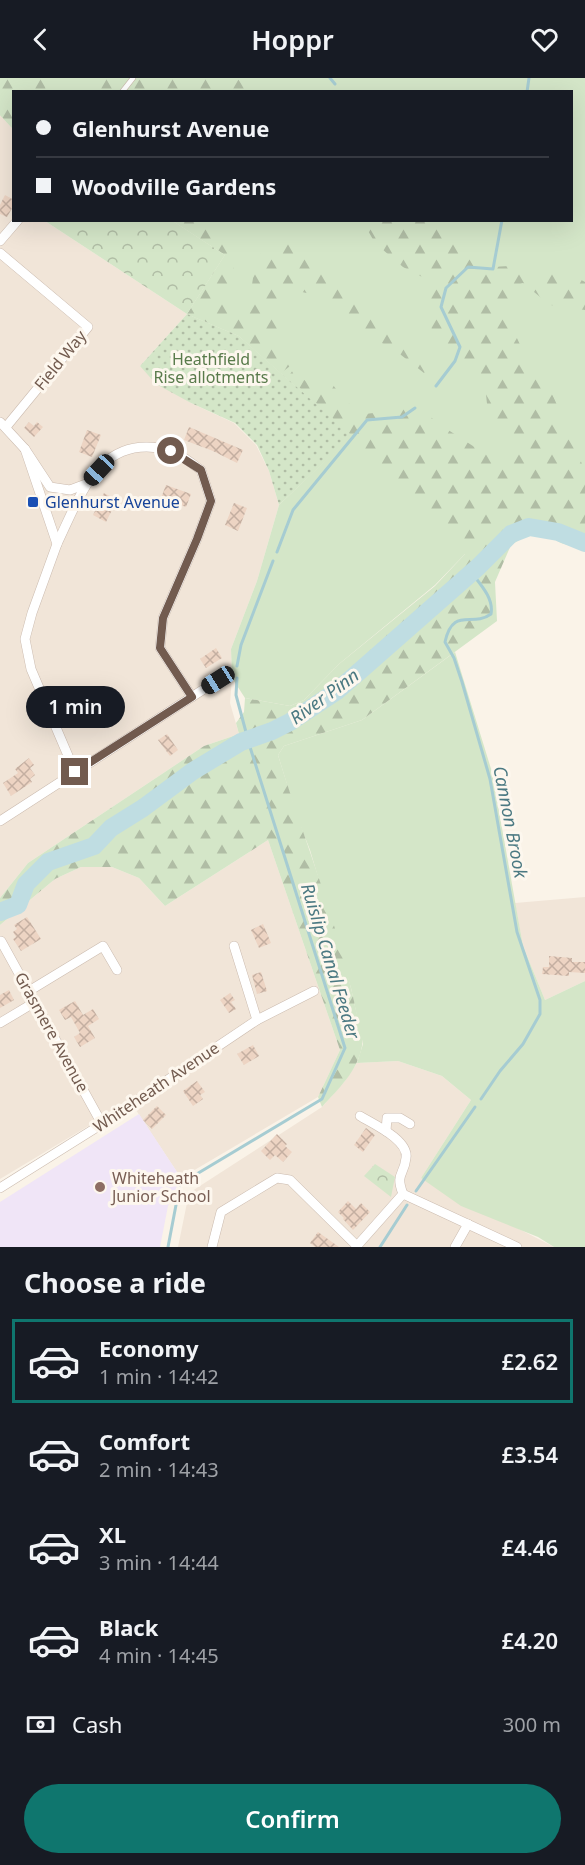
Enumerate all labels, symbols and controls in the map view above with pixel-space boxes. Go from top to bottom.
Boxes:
text: Hoppr [251,21,334,58]
icon: back [24,23,57,56]
icon: heart [528,23,561,56]
text: Glenhurst Avenue [72,113,269,143]
text: Woodville Gardens [72,171,276,201]
street label: Field Way [29,325,92,395]
park label: Heathfield Rise allotments [154,348,268,388]
route start [157,437,184,464]
car [80,451,118,489]
place label: Glenhurst Avenue [45,491,180,513]
marker: Glenhurst Avenue [26,495,40,509]
car [198,663,238,697]
water label: River Pinn [285,663,363,729]
callout: 1 min [26,685,124,727]
text: 1 min [48,693,103,720]
route end [61,758,88,785]
water label: Cannon Brook [488,764,534,881]
water label: Ruislip Canal Feeder [296,880,366,1042]
street label: Grasmere Avenue [10,968,94,1096]
street label: Whiteheath Avenue [89,1037,223,1137]
place label: Whiteheath Junior School [110,1167,211,1207]
marker: Whiteheath Junior School [93,1180,107,1194]
text: Choose a ride [24,1264,206,1301]
text: Economy [99,1333,198,1363]
icon: car [27,1334,81,1388]
text: £2.62 [502,1346,558,1376]
text: 1 min · 14:42 [99,1363,219,1390]
text: Comfort [99,1426,190,1456]
icon: car [27,1427,81,1481]
text: £3.54 [502,1439,558,1469]
text: 2 min · 14:43 [99,1456,219,1483]
text: XL [99,1519,126,1549]
icon: car [27,1520,81,1574]
text: £4.46 [502,1532,558,1562]
text: 3 min · 14:44 [99,1549,219,1576]
text: Black [99,1612,158,1642]
icon: car [27,1613,81,1667]
text: £4.20 [502,1625,558,1655]
text: 4 min · 14:45 [99,1642,219,1669]
icon: cash [24,1708,57,1741]
text: Cash [72,1709,122,1739]
text: 300 m [503,1711,561,1738]
button: Confirm [24,1784,561,1853]

